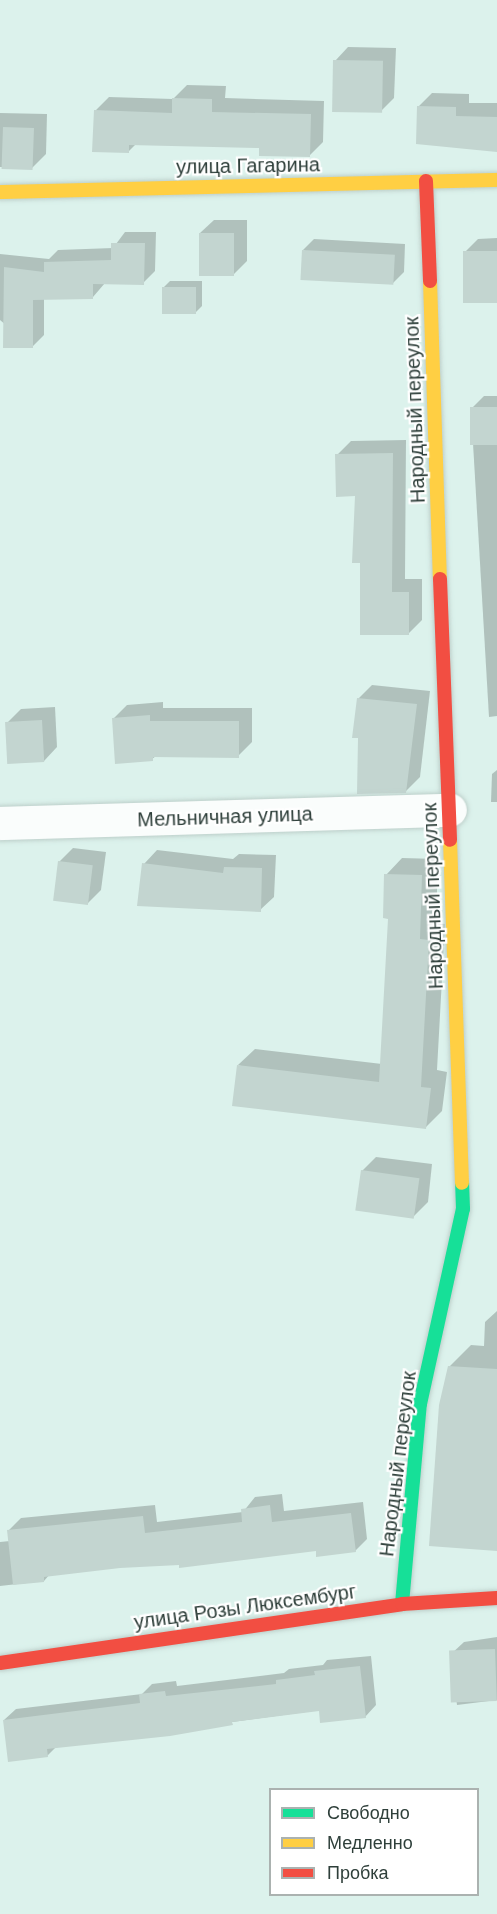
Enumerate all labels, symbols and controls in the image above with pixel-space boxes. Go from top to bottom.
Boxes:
street label: улица Гагарина [176,153,320,179]
street label: Народный переулок [400,316,430,504]
street label: Мельничная улица [137,802,313,832]
street label: Народный переулок [418,802,448,990]
street label: Народный переулок [375,1370,421,1558]
street label: улица Розы Люксембург [132,1580,358,1634]
legend [269,1788,479,1896]
text: Свободно [327,1803,410,1823]
text: Медленно [327,1833,413,1853]
text: Пробка [327,1863,389,1883]

